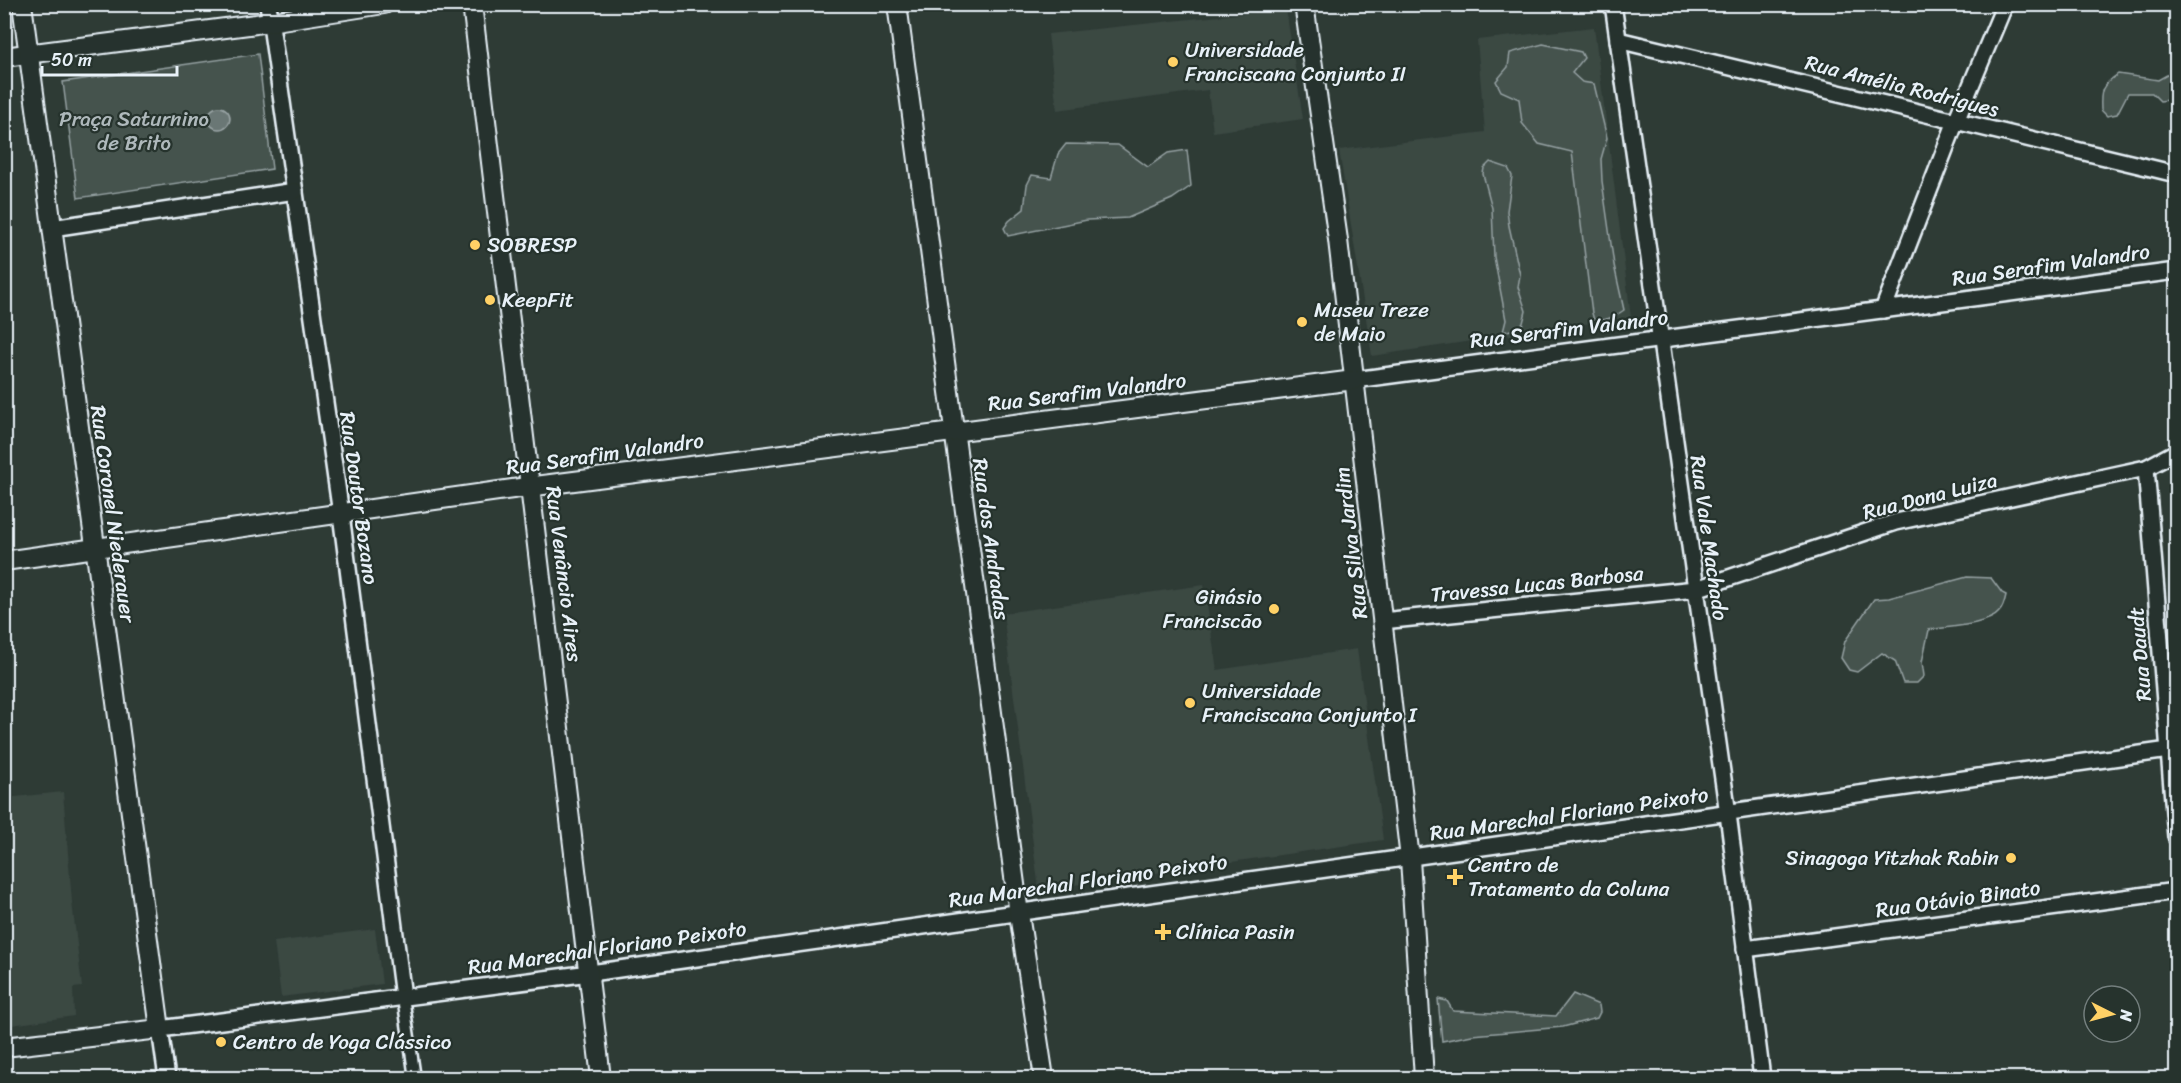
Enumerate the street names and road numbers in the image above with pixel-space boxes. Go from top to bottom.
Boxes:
street label: Rua Amélia Rodrigues [1801,44,2003,129]
street label: Rua Serafim Valandro [1950,232,2153,298]
street label: Rua Serafim Valandro [1468,298,1671,360]
street label: Rua Serafim Valandro [986,361,1189,423]
street label: Rua Coronel Niederauer [79,403,147,627]
street label: Rua Doutor Bozano [328,409,390,587]
street label: Rua Serafim Valandro [504,421,707,487]
street label: Rua Vale Machado [1679,453,1739,623]
street label: Rua dos Andradas [961,456,1021,623]
street label: Rua Dona Luiza [1859,461,2002,531]
street label: Rua Silva Jardim [1323,465,1379,621]
street label: Rua Venâncio Aires [534,484,594,664]
street label: Travessa Lucas Barbosa [1429,554,1646,614]
street label: Rua Daudt [2117,605,2163,703]
street label: Rua Marechal Floriano Peixoto [1427,776,1711,852]
street label: Rua Marechal Floriano Peixoto [946,843,1230,919]
street label: Rua Otávio Binato [1873,869,2043,929]
street label: Rua Marechal Floriano Peixoto [465,910,749,986]

